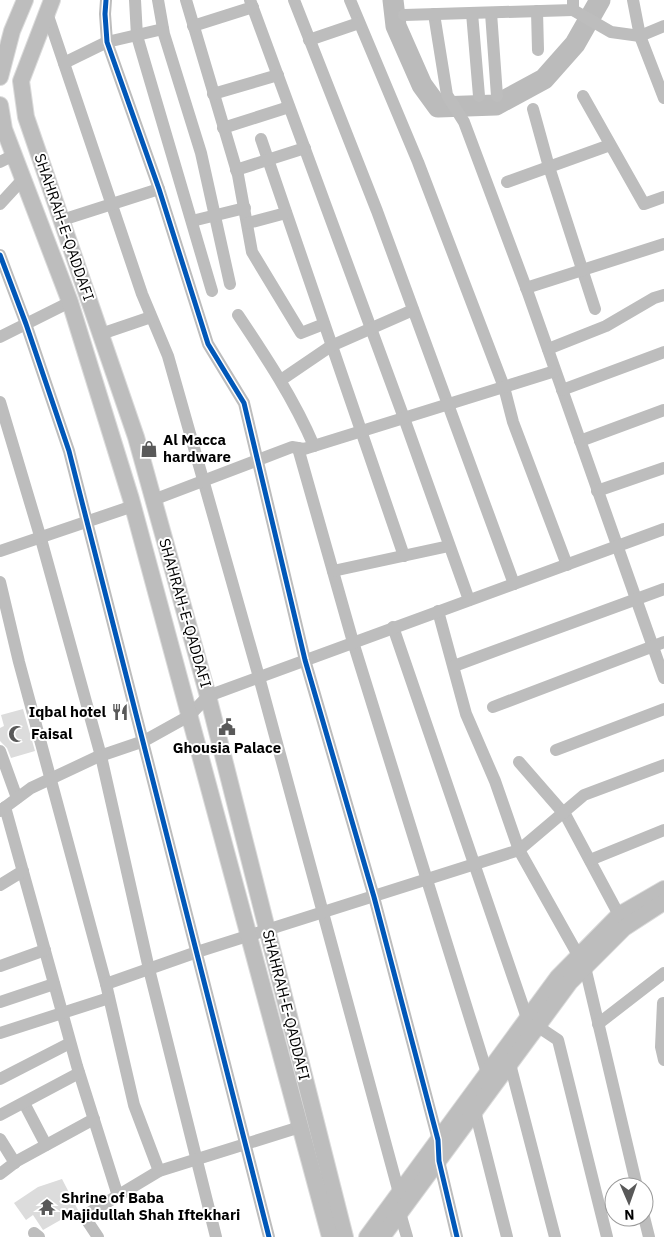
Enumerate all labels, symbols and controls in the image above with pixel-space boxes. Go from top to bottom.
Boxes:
street label: SHAHRAH-E-QADDAFI [30,151,99,303]
place label: Al Macca hardware [163,430,231,466]
shop icon: Al Macca hardware [139,439,159,459]
street label: SHAHRAH-E-QADDAFI [155,536,216,690]
place label: Iqbal hotel [29,702,106,721]
restaurant icon: Iqbal hotel [110,702,130,722]
public building icon: Ghousia Palace [217,717,237,737]
mosque icon: Faisal [7,724,27,744]
place label: Faisal [31,724,73,743]
place label: Ghousia Palace [173,738,281,757]
street label: SHAHRAH-E-QADDAFI [259,928,314,1082]
north arrow [604,1177,654,1227]
place label: Shrine of Baba Majidullah Shah Iftekhari [61,1188,240,1224]
temple icon: Shrine of Baba Majidullah Shah Iftekhari [37,1197,57,1217]
text: N [624,1206,635,1224]

